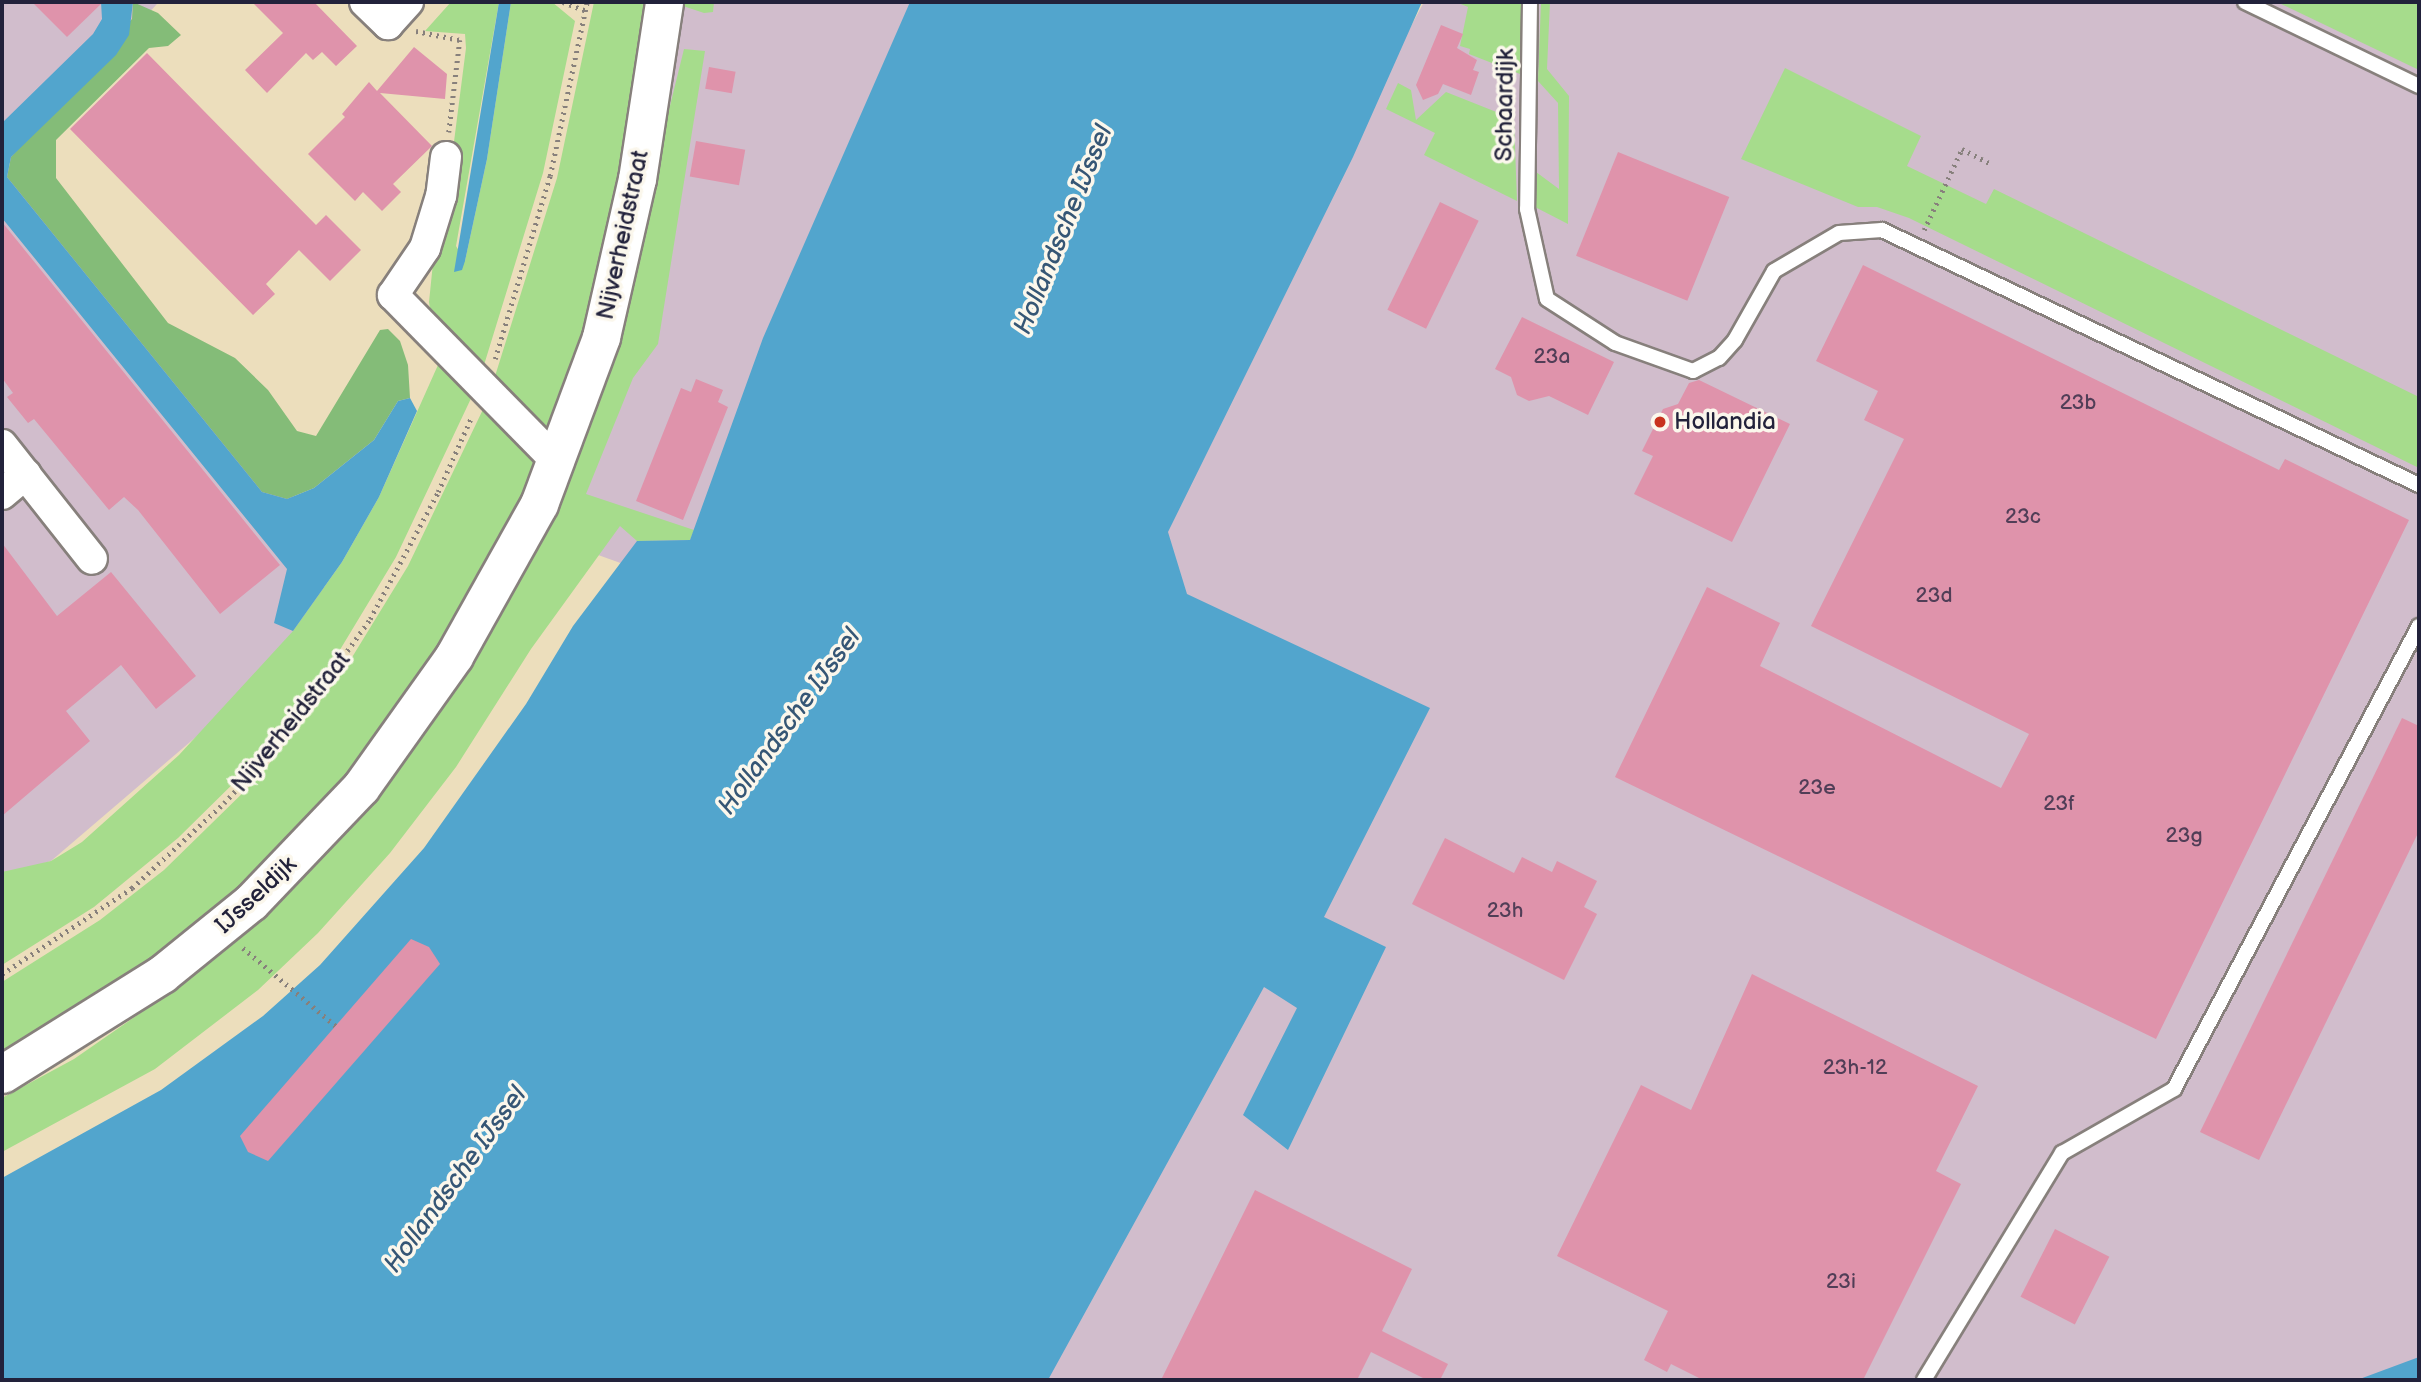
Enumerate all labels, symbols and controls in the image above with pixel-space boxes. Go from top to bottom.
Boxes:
street label: Schaardijk [1490,48,1520,162]
water label: Hollandsche IJssel [1008,121,1120,339]
street label: Nijverheidstraat [591,148,655,322]
house number: 23a [1534,344,1570,370]
house number: 23b [2060,390,2096,416]
place label: Hollandia [1674,408,1776,436]
marker: Hollandia [1652,414,1668,430]
house number: 23c [2005,504,2041,530]
house number: 23d [1916,583,1952,609]
water label: Hollandsche IJssel [712,623,868,821]
street label: Nijverheidstraat [226,646,356,798]
house number: 23e [1798,775,1836,801]
house number: 23f [2043,791,2075,817]
house number: 23g [2165,823,2203,849]
street label: IJsseldijk [209,850,303,940]
house number: 23h [1487,898,1523,924]
house number: 23h-12 [1823,1055,1887,1081]
water label: Hollandsche IJssel [378,1081,534,1279]
house number: 23i [1826,1269,1856,1295]

